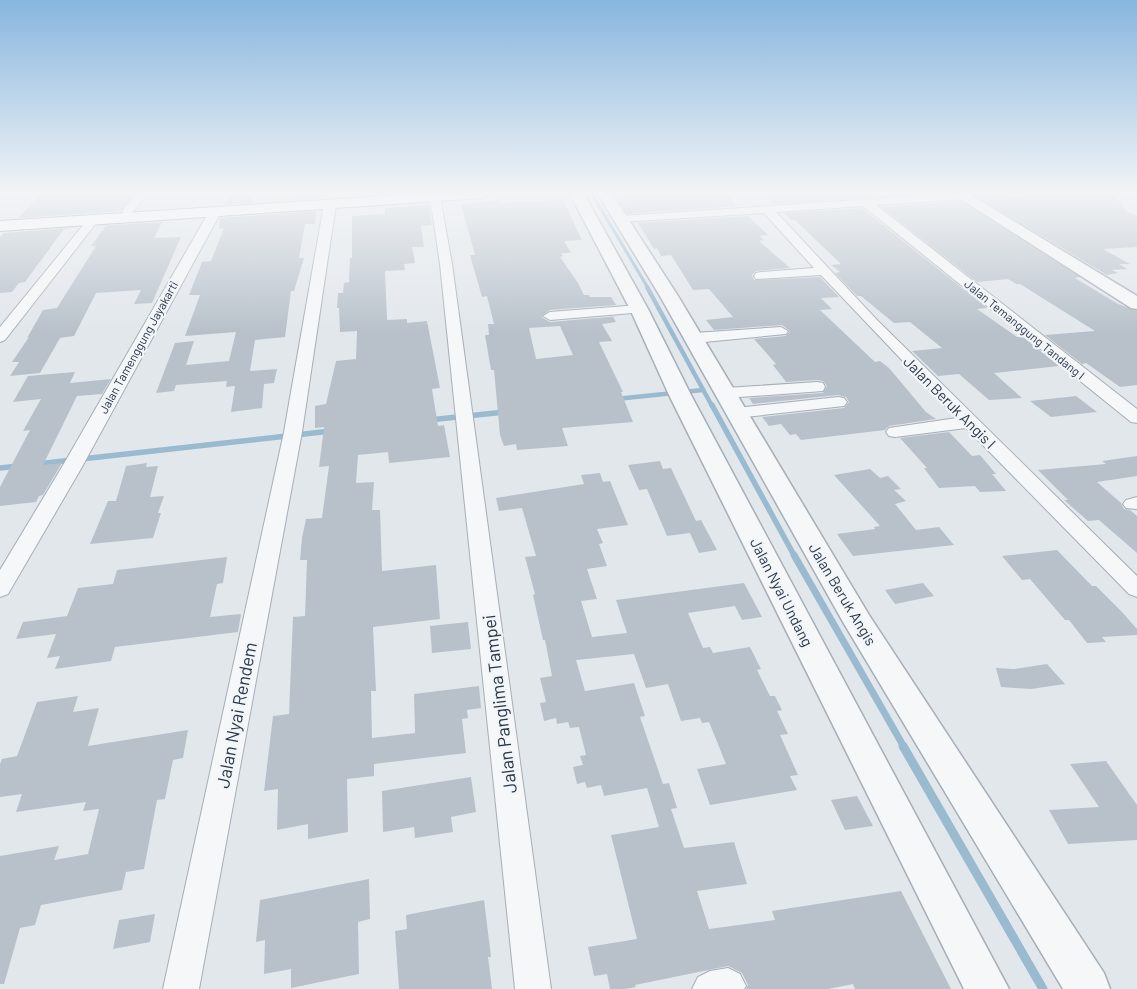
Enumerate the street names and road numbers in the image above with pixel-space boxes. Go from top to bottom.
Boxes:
street label: Jalan Temanggung Tandang I [962,276,1088,382]
street label: Jalan Tamenggung Jayakarti [96,278,180,416]
street label: Jalan Beruk Angis I [900,352,1000,452]
street label: Jalan Nyai Undang [747,535,817,649]
street label: Jalan Beruk Angis [805,540,881,648]
street label: Jalan Panglima Tampei [477,613,521,795]
street label: Jalan Nyai Rendem [211,640,261,790]

